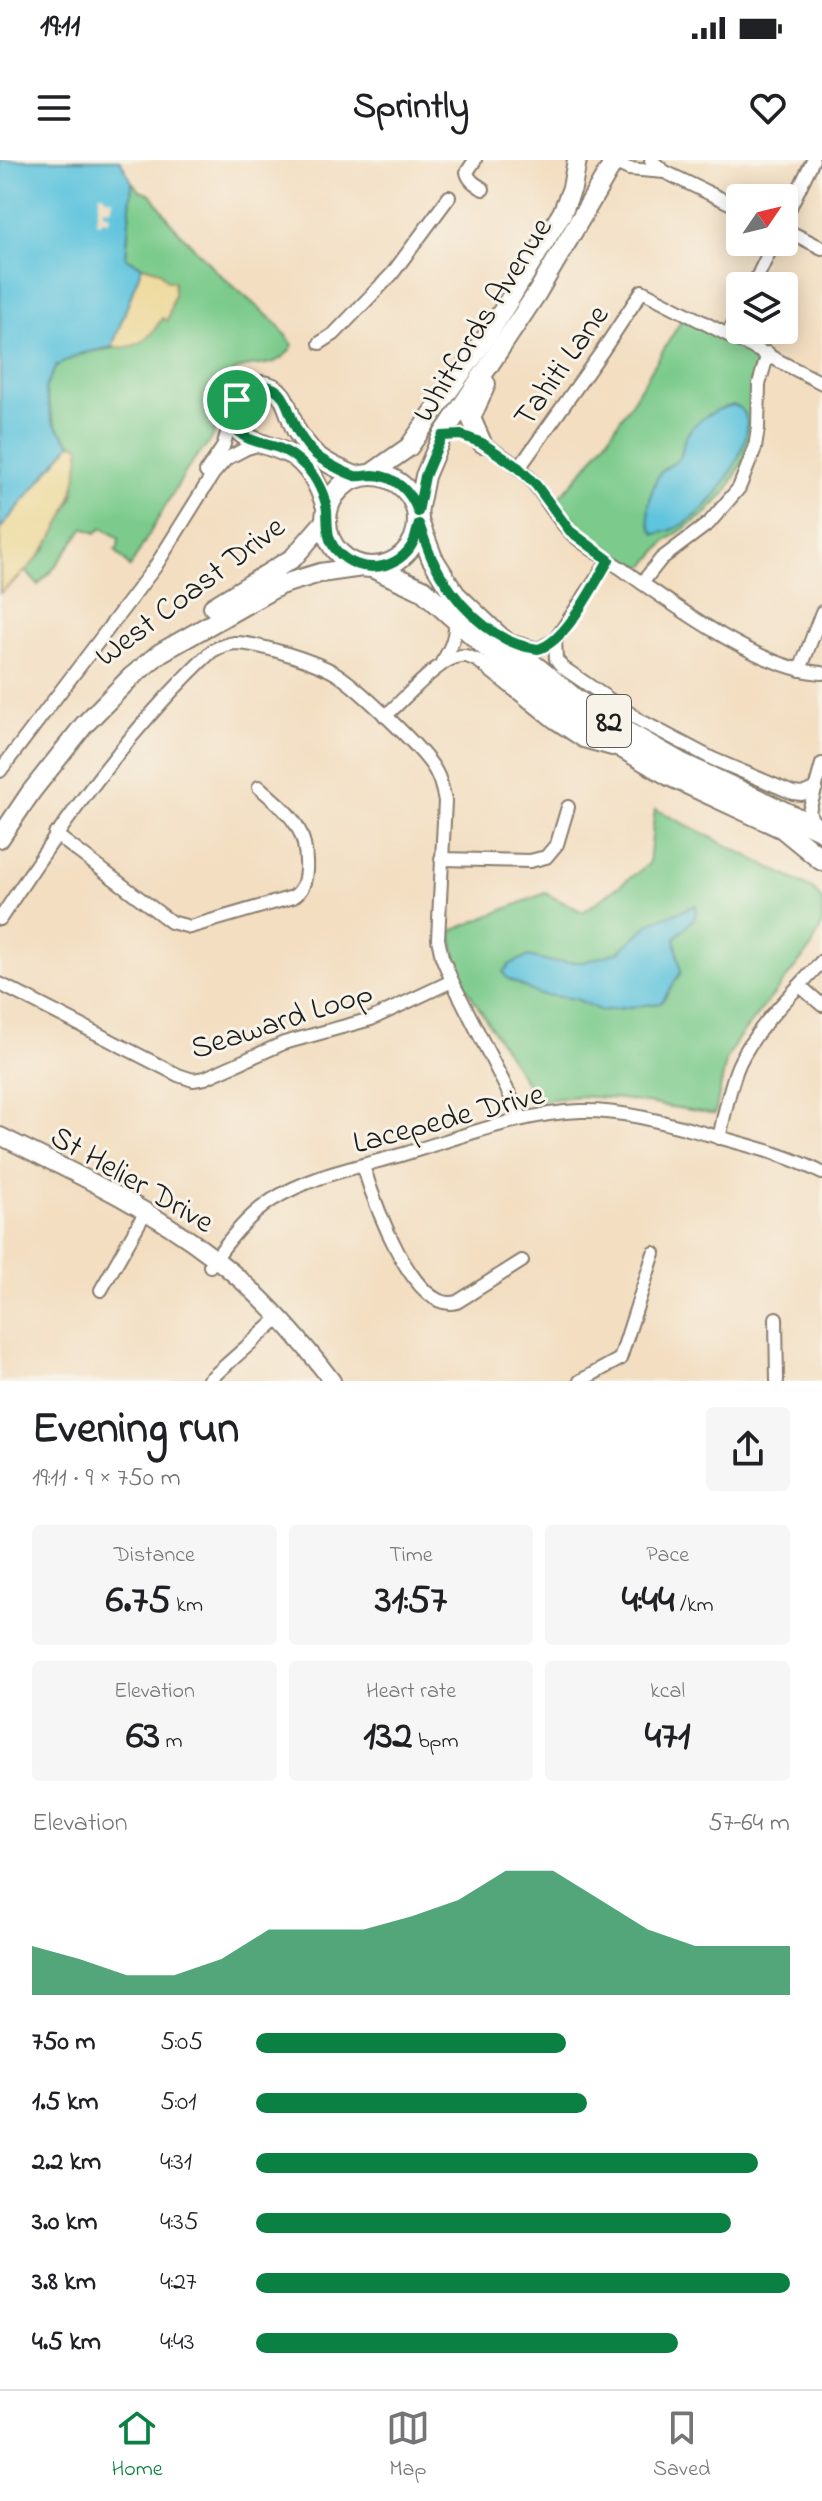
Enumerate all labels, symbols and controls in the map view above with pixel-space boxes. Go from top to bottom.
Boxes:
text: 19:11 [40,6,80,50]
text: Sprintly [353,82,469,135]
icon: menu [32,86,76,130]
icon: heart [746,86,790,130]
north arrow [726,184,798,256]
map controls [726,184,798,344]
street label: Whitfords Avenue [402,209,566,433]
button: layers [726,272,798,344]
street label: Tahiti Lane [503,296,623,438]
pin [203,366,271,434]
icon: arrive [215,378,259,422]
street label: West Coast Drive [86,505,297,680]
road number: 82 [587,695,631,747]
street label: Seaward Loop [185,971,379,1074]
street label: Lacepede Drive [348,1072,551,1169]
street label: St Helier Drive [41,1115,223,1247]
text: Evening run [32,1398,239,1462]
button: share [706,1407,790,1491]
text: 19:11 · 9 × 750 m [32,1460,181,1498]
text: Distance [114,1540,195,1572]
text: Time [389,1540,433,1572]
text: Pace [646,1540,689,1572]
text: 6.75 [106,1572,171,1631]
text: 31:57 [375,1572,447,1631]
text: 4:44 [622,1572,675,1631]
text: km [171,1590,203,1622]
text: /km [675,1590,714,1622]
text: Elevation [114,1676,195,1708]
text: Heart rate [366,1676,456,1708]
text: kcal [650,1676,685,1708]
text: 63 [126,1708,160,1767]
text: 132 [363,1708,412,1767]
text: 471 [645,1708,691,1767]
text: m [160,1726,183,1758]
text: bpm [412,1726,459,1758]
text: Elevation [32,1805,128,1843]
text: 57–64 m [708,1805,790,1843]
text: 750 m [32,2024,96,2062]
text: 5:05 [160,2024,203,2062]
text: 1.5 km [32,2084,99,2122]
text: 5:01 [160,2084,197,2122]
text: 2.2 km [32,2144,101,2182]
text: 4:31 [160,2144,192,2182]
text: 3.0 km [32,2204,97,2242]
text: 4:35 [160,2204,199,2242]
text: 3.8 km [32,2264,96,2302]
text: 4:27 [160,2264,197,2302]
text: 4.5 km [32,2324,101,2362]
text: 4:43 [160,2324,194,2362]
tab: Home [112,2406,163,2486]
tab: Map [386,2406,430,2486]
tab: Saved [653,2406,710,2486]

